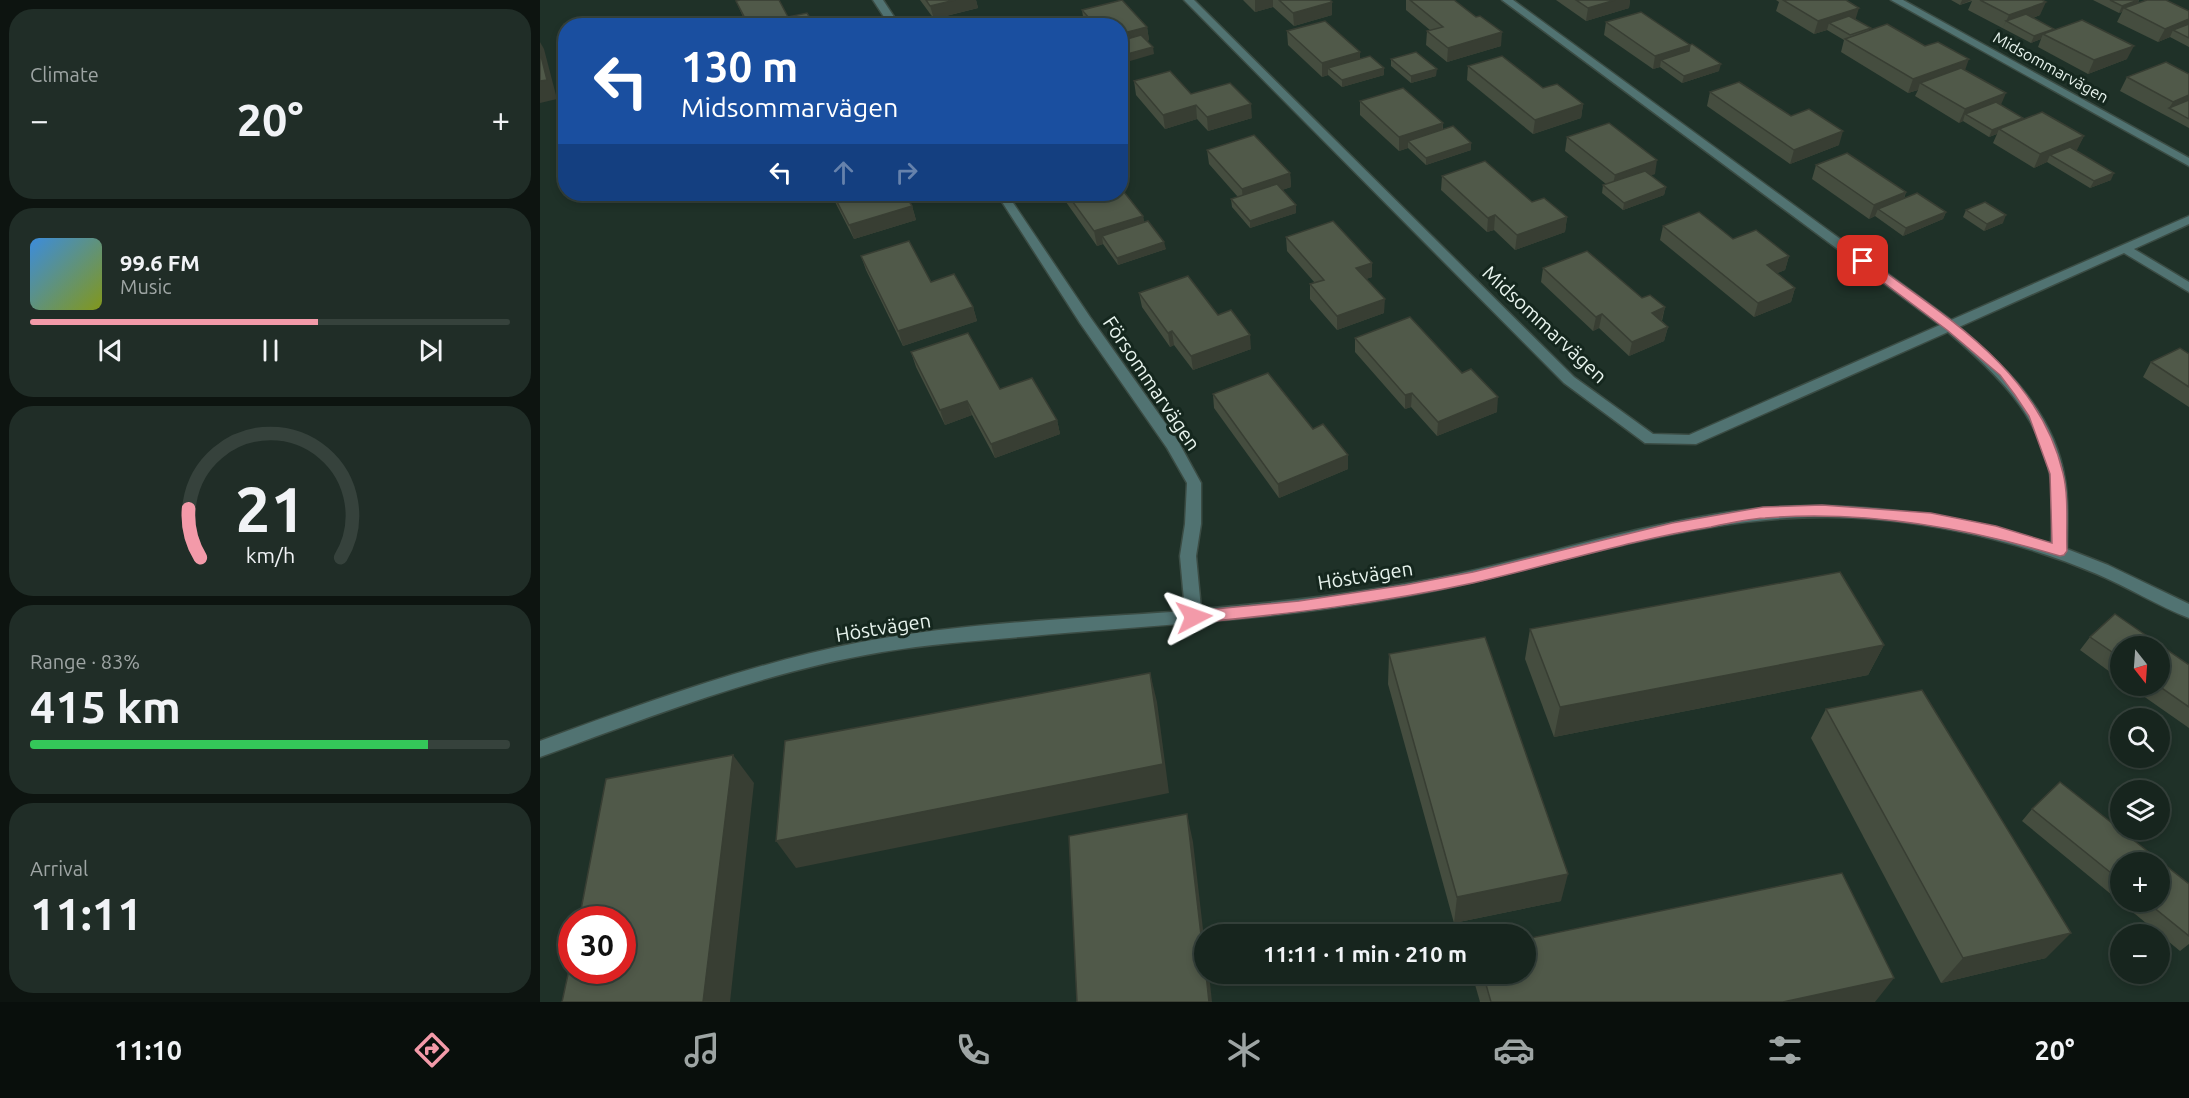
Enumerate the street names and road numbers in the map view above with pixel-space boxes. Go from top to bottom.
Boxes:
street label: Midsommarvägen [1990,28,2112,106]
street label: Midsommarvägen [1478,261,1612,387]
street label: Försommarvägen [1099,312,1205,454]
street label: Höstvägen [1316,556,1414,594]
street label: Höstvägen [834,608,932,646]

